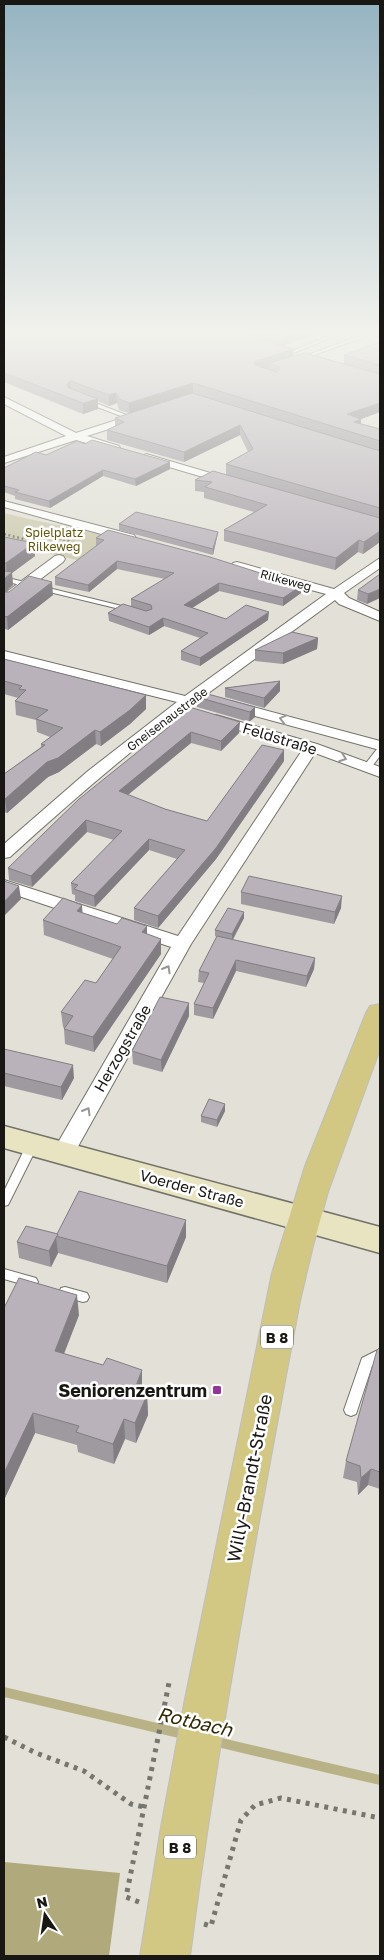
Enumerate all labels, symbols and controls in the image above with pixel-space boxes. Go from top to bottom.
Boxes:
park label: Spielplatz Rilkeweg [25,525,83,554]
street label: Rilkeweg [259,566,313,594]
street label: Gneisenaustraße [124,684,210,754]
one-way arrow [278,714,287,725]
street label: Feldstraße [241,718,320,758]
one-way arrow [338,752,346,762]
one-way arrow [161,966,171,975]
street label: Herzogstraße [90,1001,154,1095]
one-way arrow [80,1107,90,1116]
street label: Voerder Straße [138,1165,246,1211]
road number: B 8 [261,1325,293,1348]
place label: Seniorenzentrum [58,1379,207,1401]
marker: Seniorenzentrum [211,1384,223,1396]
street label: Willy-Brandt-Straße [222,1392,276,1564]
water label: Rotbach [155,1701,236,1741]
road number: B 8 [164,1835,196,1858]
north arrow [20,1890,70,1940]
text: N [35,1892,49,1911]

